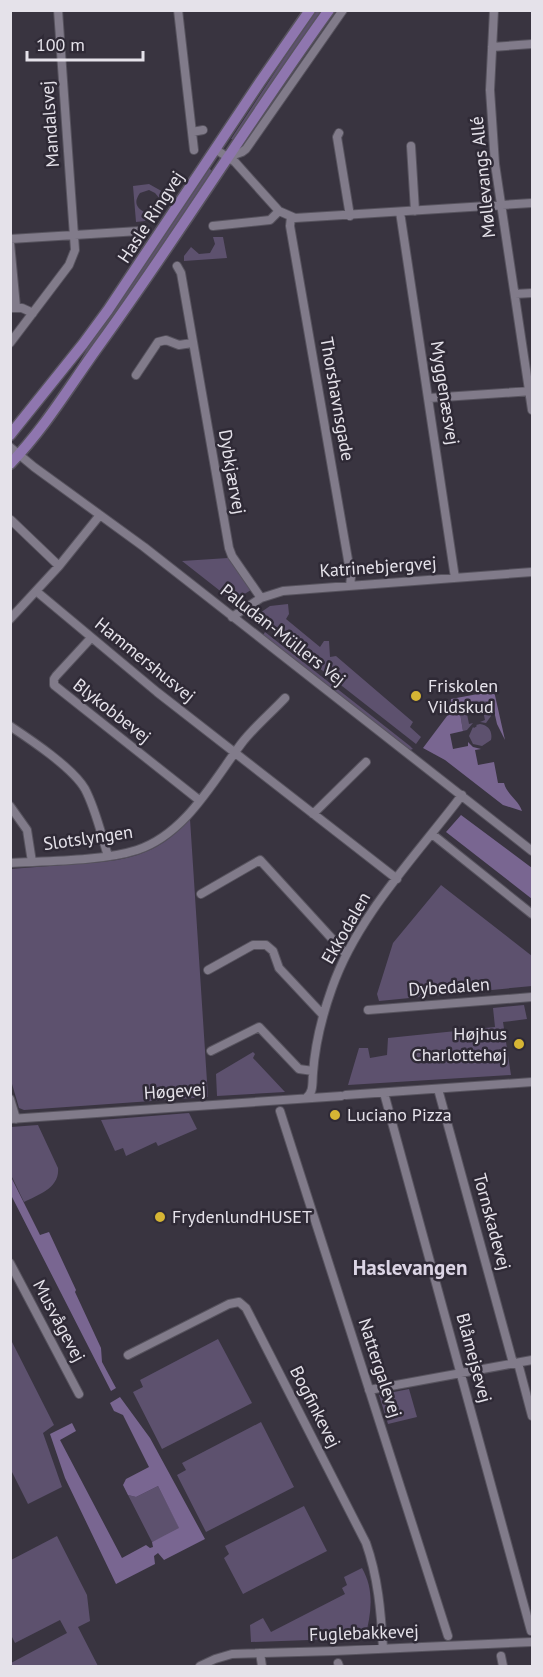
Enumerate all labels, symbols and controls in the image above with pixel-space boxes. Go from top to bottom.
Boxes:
scale bar [27,24,142,62]
text: 100 m [36,33,85,56]
street label: Mandalsvej [35,80,64,168]
street label: Møllevangs Allé [465,115,500,239]
street label: Hasle Ringvej [112,166,189,267]
street label: Thorshavnsgade [315,335,360,463]
street label: Myggenæsvej [426,339,465,447]
street label: Dybkjærvej [214,428,251,516]
street label: Katrinebjergvej [319,551,437,582]
street label: Paludan-Müllers Vej [216,578,351,691]
street label: Hammershusvej [90,612,200,707]
street label: Blykobbevej [69,673,156,748]
place label: Friskolen Vildskud [427,674,498,718]
marker: Friskolen Vildskud [409,689,423,703]
street label: Slotslyngen [42,820,134,855]
street label: Ekkodalen [316,888,375,968]
street label: Dybedalen [407,972,490,1001]
place label: Højhus Charlottehøj [411,1022,507,1066]
marker: Højhus Charlottehøj [512,1037,526,1051]
street label: Høgevej [143,1077,207,1104]
place label: Luciano Pizza [347,1103,452,1126]
marker: Luciano Pizza [328,1108,342,1122]
street label: Tornskadevej [469,1171,516,1273]
place label: FrydenlundHUSET [172,1205,312,1228]
marker: FrydenlundHUSET [153,1210,167,1224]
district label: Haslevangen [353,1254,467,1281]
street label: Musvågevej [28,1276,91,1366]
street label: Blåmejsevej [451,1310,497,1405]
street label: Nattergalevej [354,1315,407,1421]
street label: Bogfinkevej [285,1362,346,1452]
street label: Fuglebakkevej [309,1619,419,1646]

